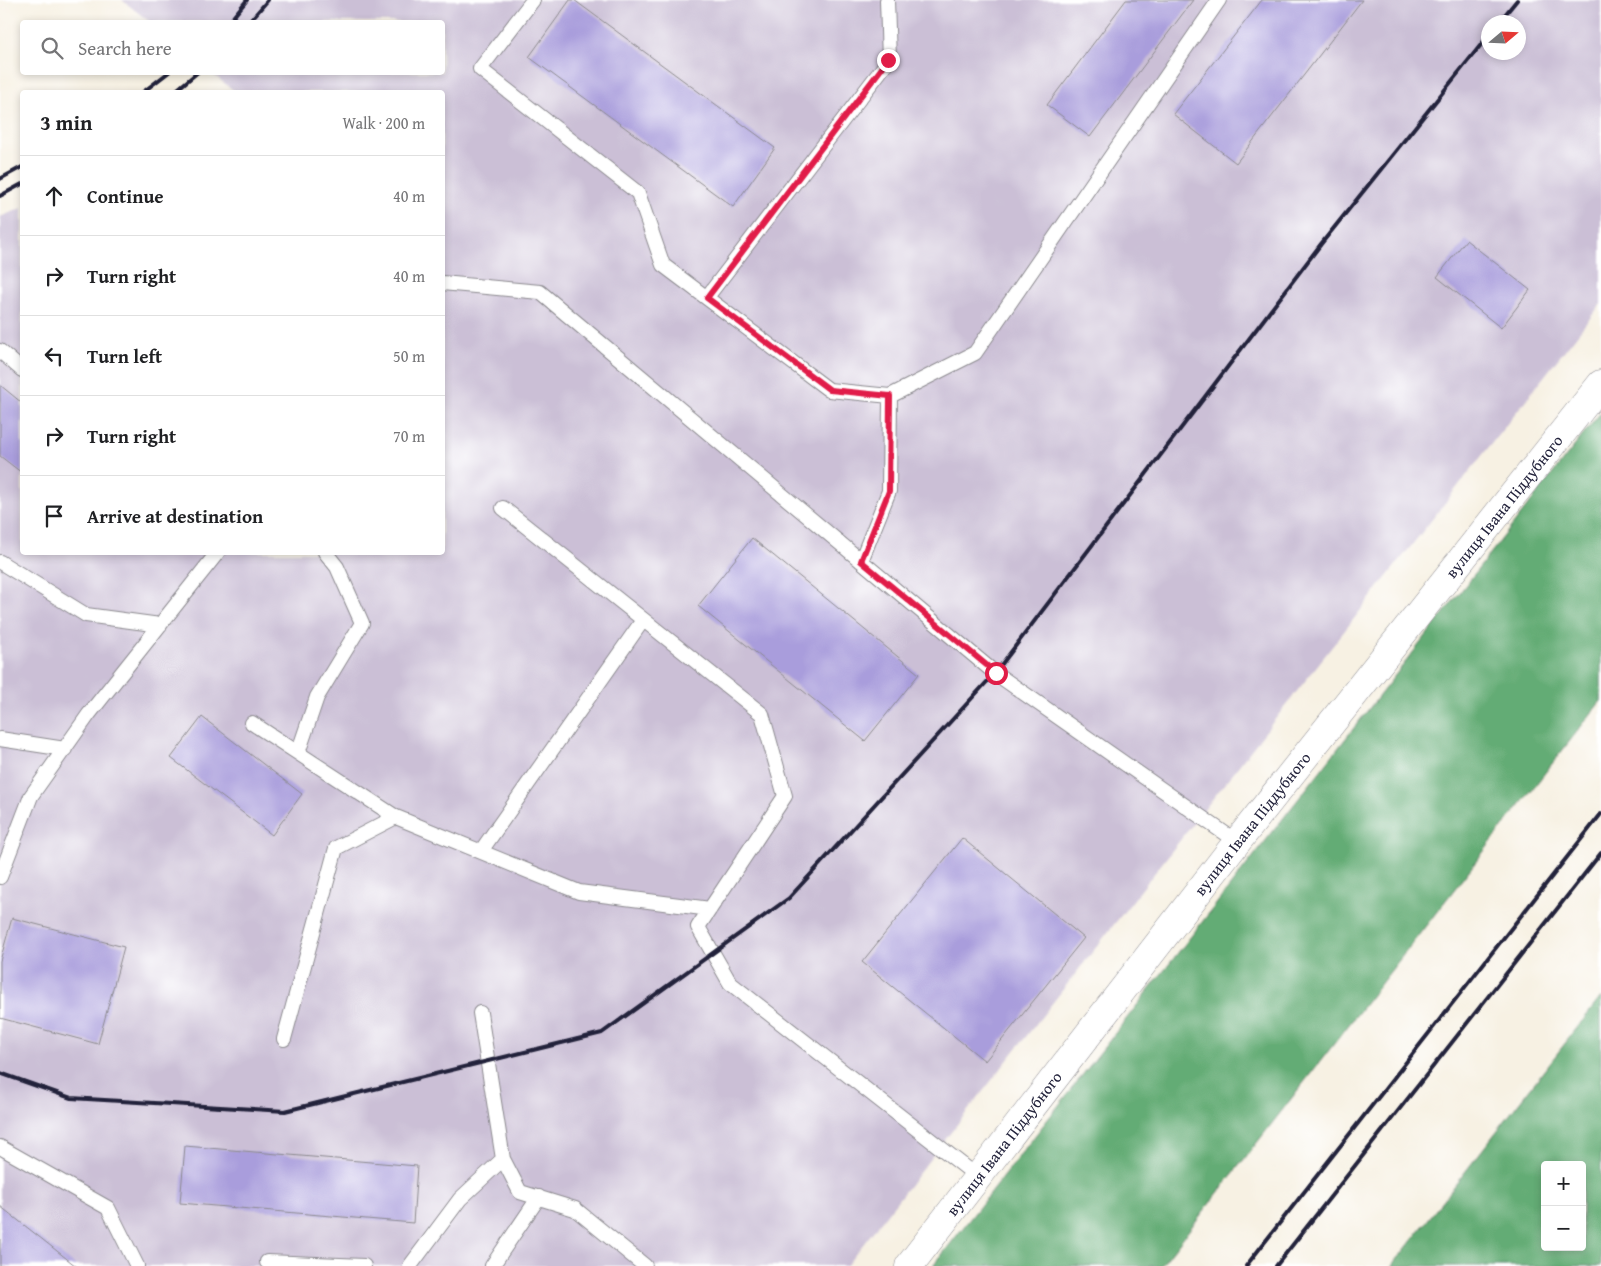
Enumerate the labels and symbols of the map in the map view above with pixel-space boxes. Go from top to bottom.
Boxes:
north arrow [1481,15,1526,60]
route end [877,49,900,72]
street label: вулиця Івана Піддубного [1439,430,1568,583]
route start [985,662,1008,685]
street label: вулиця Івана Піддубного [1188,747,1316,900]
street label: вулиця Івана Піддубного [940,1066,1067,1221]

